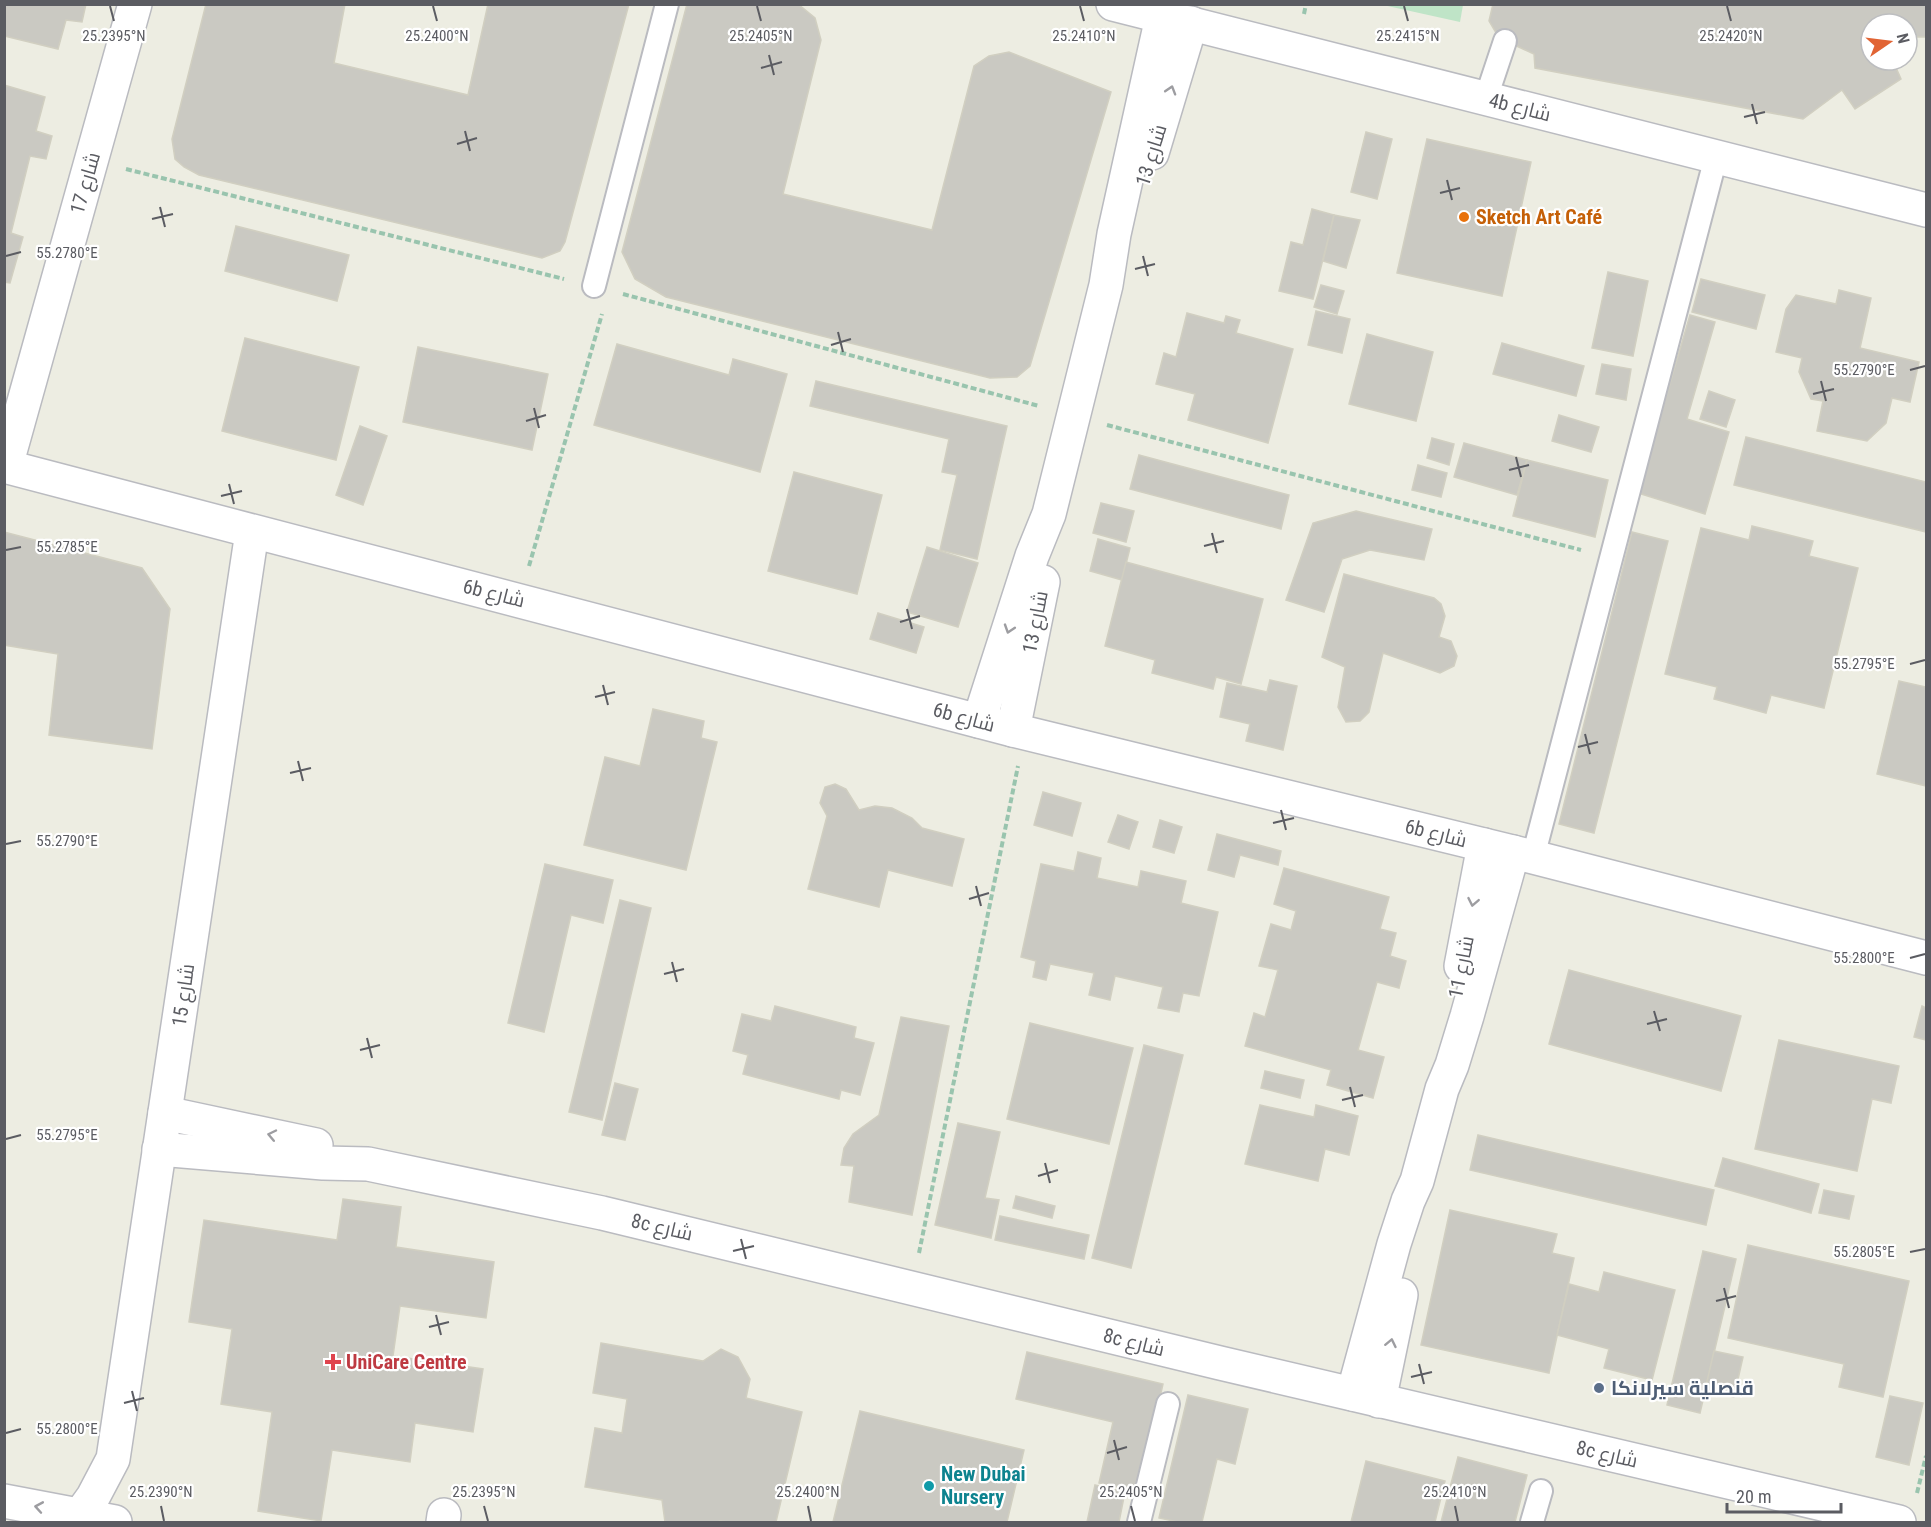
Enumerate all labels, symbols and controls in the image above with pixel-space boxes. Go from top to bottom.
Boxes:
north arrow [1859,12,1919,72]
text: 25.2395°N [82,27,146,45]
text: 25.2400°N [405,27,469,45]
text: 25.2405°N [729,27,793,45]
text: 25.2410°N [1052,27,1116,45]
text: 25.2415°N [1376,27,1440,45]
text: 25.2420°N [1699,27,1763,45]
text: N [1893,31,1913,46]
one-way arrow [1164,86,1176,96]
street label: 4b شارع [1486,88,1554,128]
street label: شارع 13 [1130,121,1174,189]
street label: شارع 17 [65,149,107,217]
place label: Sketch Art Café [1476,205,1602,229]
marker: Sketch Art Café [1457,210,1471,224]
text: 55.2780°E [36,244,98,262]
text: 55.2790°E [1833,361,1895,379]
text: 55.2785°E [36,538,98,556]
street label: 6b شارع [460,574,528,614]
street label: شارع 13 [1017,589,1055,656]
one-way arrow [1003,623,1016,634]
text: 55.2795°E [1833,655,1895,673]
street label: 6b شارع [930,697,998,739]
street label: 6b شارع [1402,814,1470,854]
text: 55.2790°E [36,832,98,850]
one-way arrow [1467,897,1480,907]
street label: شارع 11 [1443,934,1481,1001]
text: 55.2800°E [1833,949,1895,967]
street label: شارع 15 [167,962,201,1028]
text: 55.2795°E [36,1126,98,1144]
one-way arrow [268,1130,278,1143]
street label: 8c شارع [628,1208,695,1248]
text: 55.2805°E [1833,1243,1895,1261]
street label: 8c شارع [1100,1323,1167,1363]
one-way arrow [1384,1339,1397,1349]
place label: UniCare Centre [346,1350,467,1374]
marker: UniCare Centre [324,1353,342,1371]
place label: قنصلية سيرلانكا [1611,1376,1754,1400]
marker: قنصلية سيرلانكا [1592,1381,1606,1395]
text: 55.2800°E [36,1420,98,1438]
street label: 8c شارع [1573,1435,1640,1475]
place label: New Dubai Nursery [941,1462,1026,1509]
scale bar [1727,1476,1841,1514]
marker: New Dubai Nursery [922,1479,936,1493]
text: 25.2390°N [129,1483,193,1501]
text: 25.2395°N [452,1483,516,1501]
text: 25.2400°N [776,1483,840,1501]
text: 25.2405°N [1099,1483,1163,1501]
text: 25.2410°N [1423,1483,1487,1501]
text: 20 m [1736,1486,1771,1507]
one-way arrow [35,1502,44,1514]

